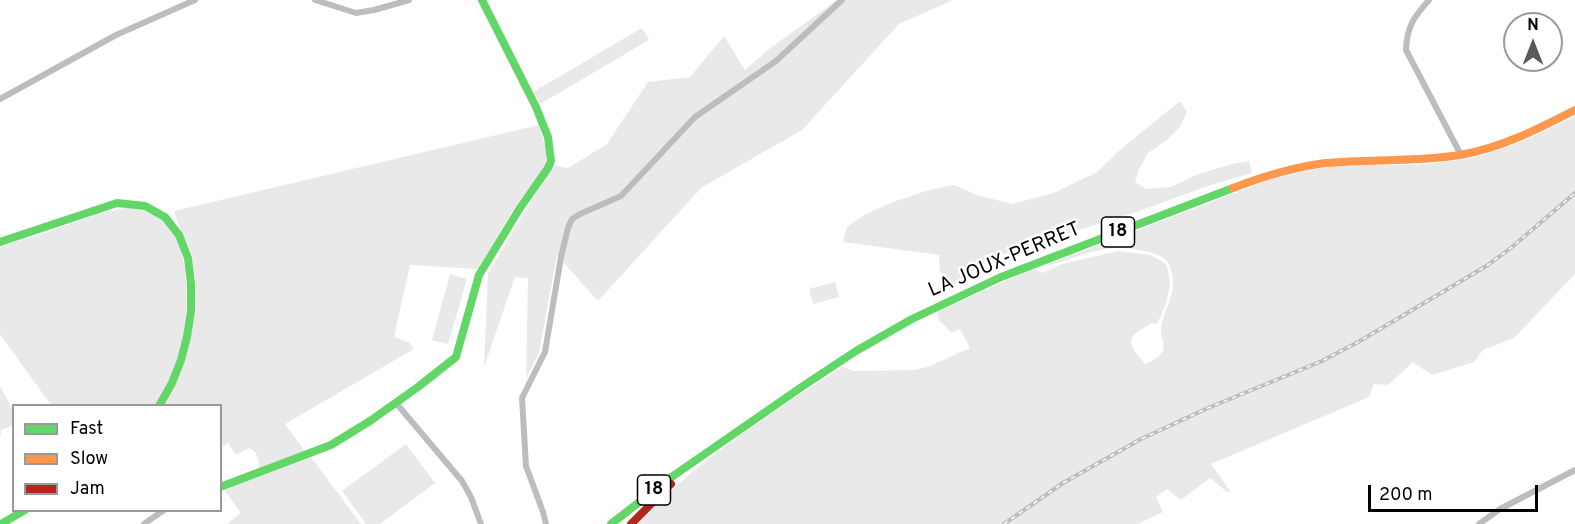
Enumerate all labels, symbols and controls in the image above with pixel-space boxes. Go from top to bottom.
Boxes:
north arrow [1503,12,1563,72]
text: N [1527,16,1539,36]
road number: 18 [1102,217,1134,247]
street label: LA JOUX-PERRET [925,218,1085,304]
legend [12,404,222,512]
text: Fast [70,418,103,441]
text: Slow [70,448,108,471]
scale bar [1371,473,1540,511]
road number: 18 [638,475,670,505]
text: Jam [70,478,105,501]
text: 200 m [1379,484,1432,507]

